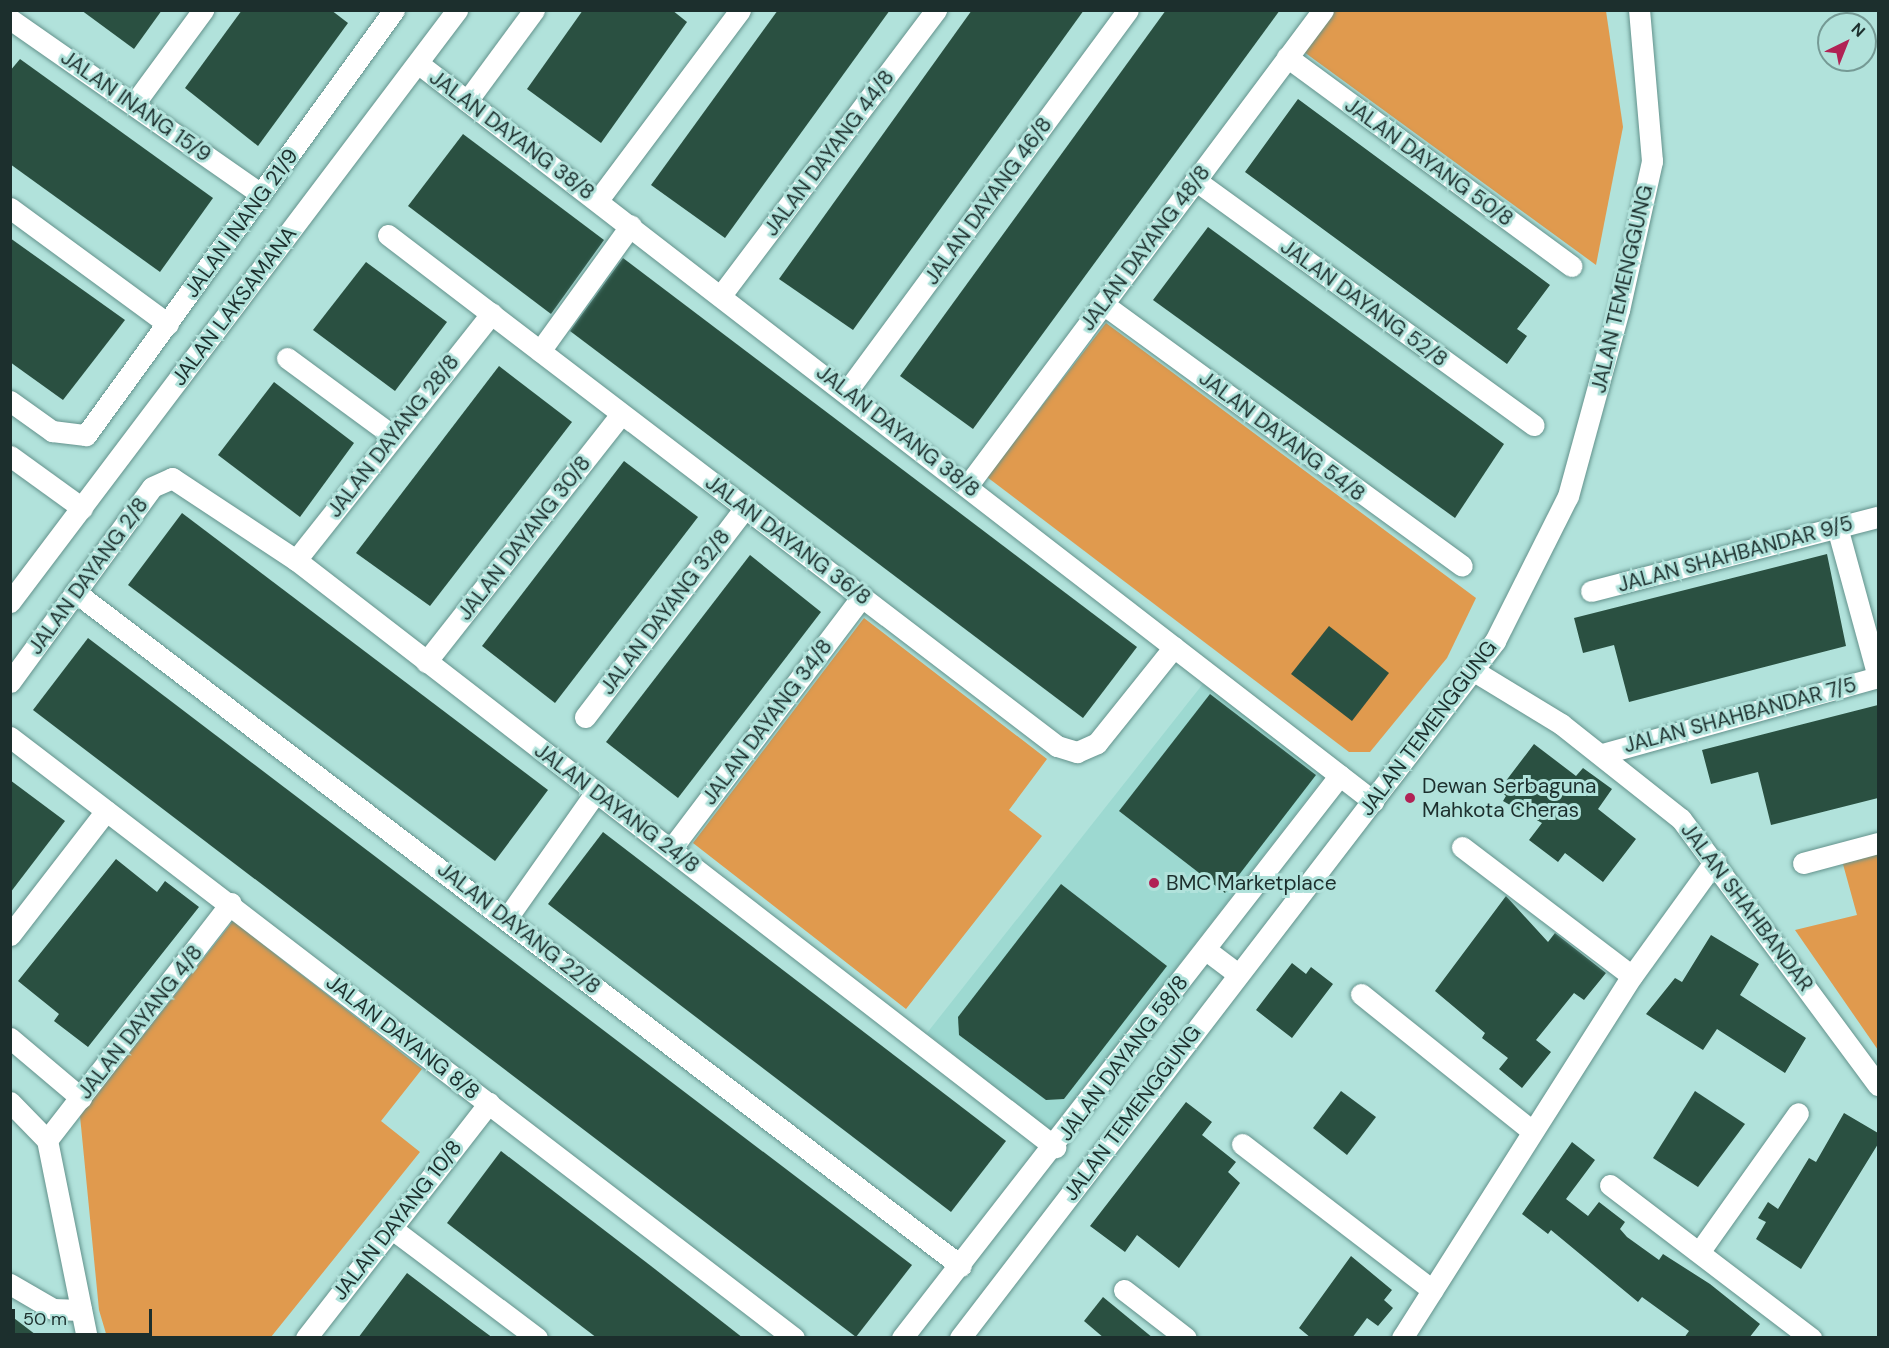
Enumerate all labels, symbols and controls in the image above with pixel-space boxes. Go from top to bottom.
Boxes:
north arrow [1817,12,1877,72]
text: N [1847,18,1870,42]
street label: JALAN INANG 15/9 [56,45,216,167]
street label: JALAN DAYANG 38/8 [425,65,599,205]
street label: JALAN DAYANG 44/8 [758,65,900,241]
street label: JALAN DAYANG 50/8 [1340,92,1518,232]
street label: JALAN DAYANG 46/8 [919,112,1057,290]
street label: JALAN INANG 21/9 [179,144,303,302]
street label: JALAN DAYANG 48/8 [1075,160,1215,336]
street label: JALAN TEMENGGUNG [1586,183,1658,395]
street label: JALAN LAKSAMANA [166,222,302,390]
street label: JALAN DAYANG 52/8 [1276,234,1452,372]
street label: JALAN DAYANG 28/8 [322,350,464,522]
street label: JALAN DAYANG 38/8 [811,359,985,503]
street label: JALAN DAYANG 54/8 [1194,365,1370,507]
street label: JALAN DAYANG 30/8 [452,451,596,625]
street label: JALAN DAYANG 36/8 [700,470,876,610]
street label: JALAN DAYANG 2/8 [23,493,153,659]
street label: JALAN SHAHBANDAR 9/5 [1615,510,1855,598]
street label: JALAN DAYANG 32/8 [595,524,735,700]
street label: JALAN DAYANG 34/8 [697,634,837,810]
street label: JALAN TEMENGGUNG [1354,636,1502,820]
street label: JALAN SHAHBANDAR 7/5 [1621,672,1859,758]
street label: JALAN DAYANG 24/8 [530,738,704,878]
place label: Dewan Serbaguna Mahkota Cheras [1422,773,1596,823]
marker: Dewan Serbaguna Mahkota Cheras [1403,791,1417,805]
street label: JALAN SHAHBANDAR [1675,818,1819,996]
street label: JALAN DAYANG 22/8 [433,857,605,999]
place label: BMC Marketplace [1166,870,1337,896]
marker: BMC Marketplace [1147,876,1161,890]
street label: JALAN DAYANG 4/8 [72,940,208,1104]
street label: JALAN DAYANG 8/8 [321,969,485,1105]
street label: JALAN DAYANG 58/8 [1053,970,1193,1146]
street label: JALAN TEMENGGUNG [1058,1021,1206,1205]
street label: JALAN DAYANG 10/8 [327,1135,467,1305]
scale bar [15,1297,154,1335]
text: 50 m [23,1307,67,1331]

